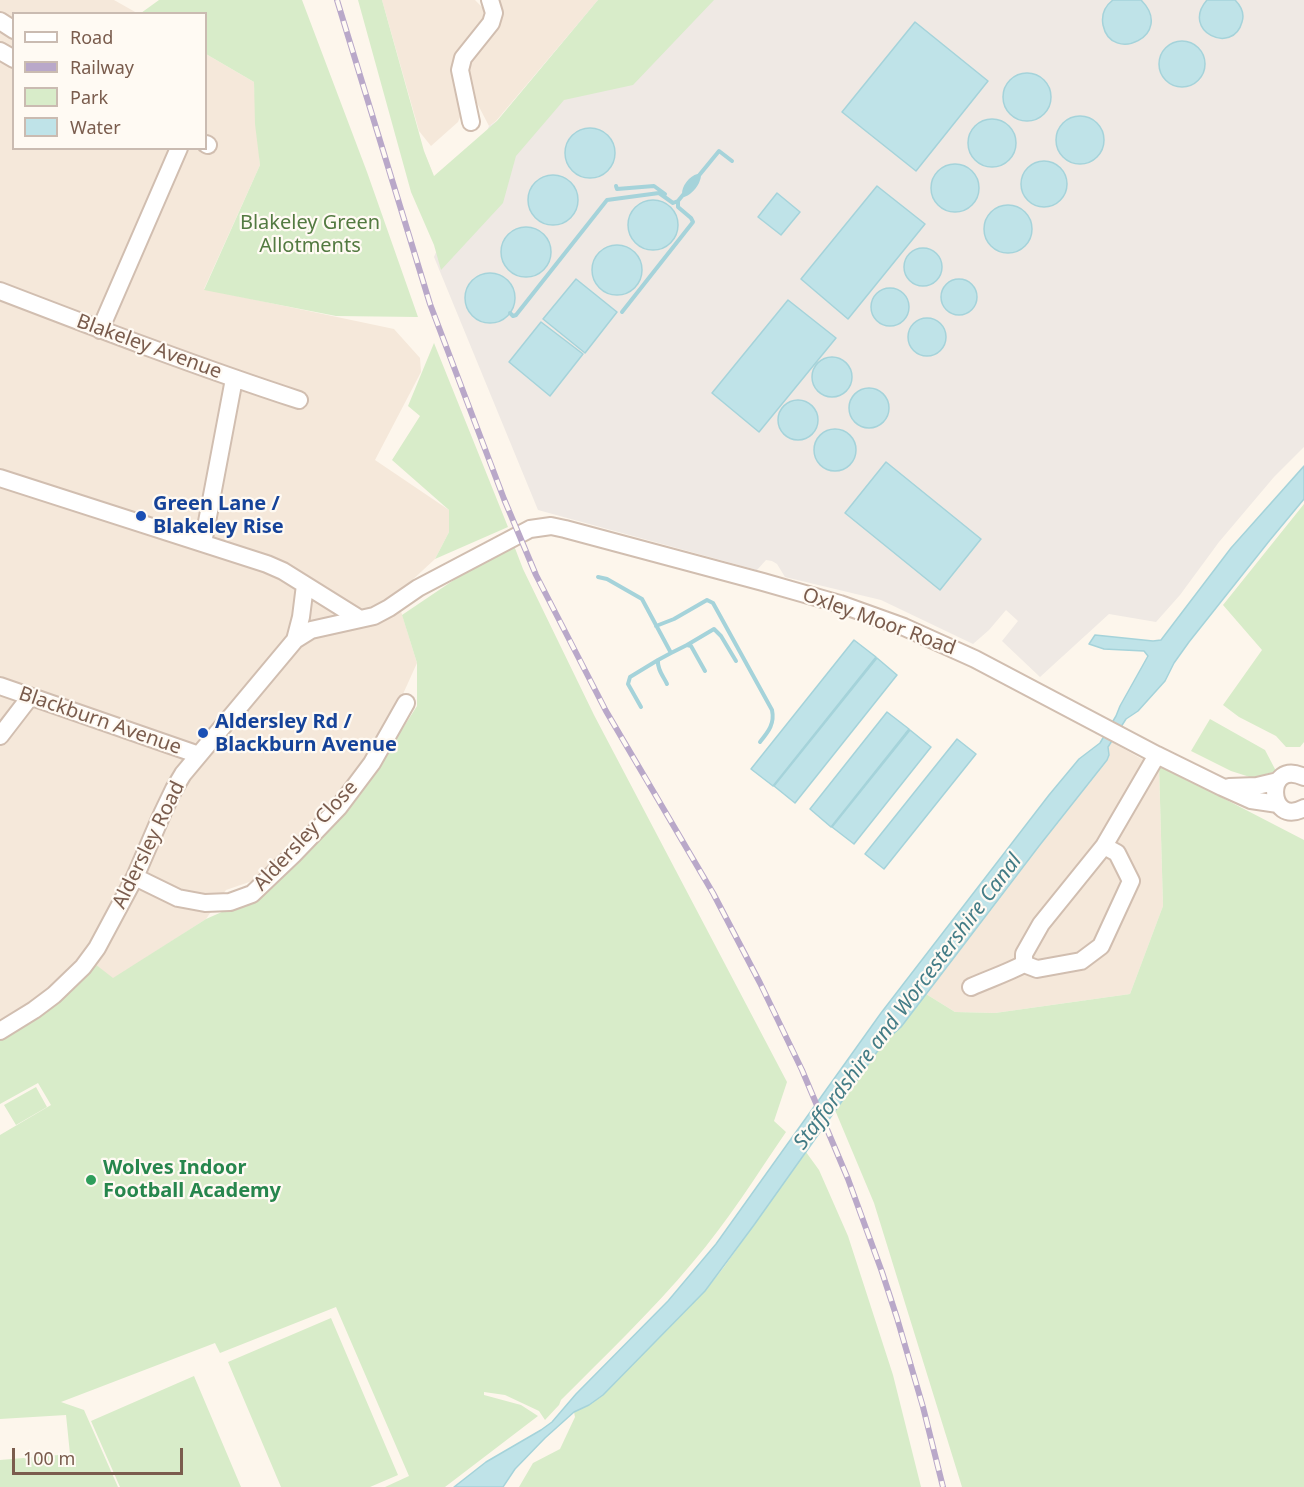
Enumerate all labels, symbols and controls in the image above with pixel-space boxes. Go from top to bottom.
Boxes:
legend [12,12,207,150]
text: Road [70,25,113,49]
text: Railway [70,55,134,79]
text: Park [70,85,108,109]
text: Water [70,115,121,139]
park label: Blakeley Green Allotments [240,211,380,258]
street label: Blakeley Avenue [73,310,225,384]
place label: Green Lane / Blakeley Rise [153,492,284,539]
marker: Green Lane / Blakeley Rise [134,509,148,523]
street label: Oxley Moor Road [799,583,959,661]
street label: Blackburn Avenue [16,682,184,760]
place label: Aldersley Rd / Blackburn Avenue [215,710,397,757]
marker: Aldersley Rd / Blackburn Avenue [196,726,210,740]
street label: Aldersley Close [249,776,363,896]
street label: Aldersley Road [108,777,190,913]
water label: Staffordshire and Worcestershire Canal [789,849,1027,1155]
place label: Wolves Indoor Football Academy [103,1156,281,1203]
marker: Wolves Indoor Football Academy [84,1173,98,1187]
scale bar [15,1436,186,1474]
text: 100 m [23,1446,75,1470]

